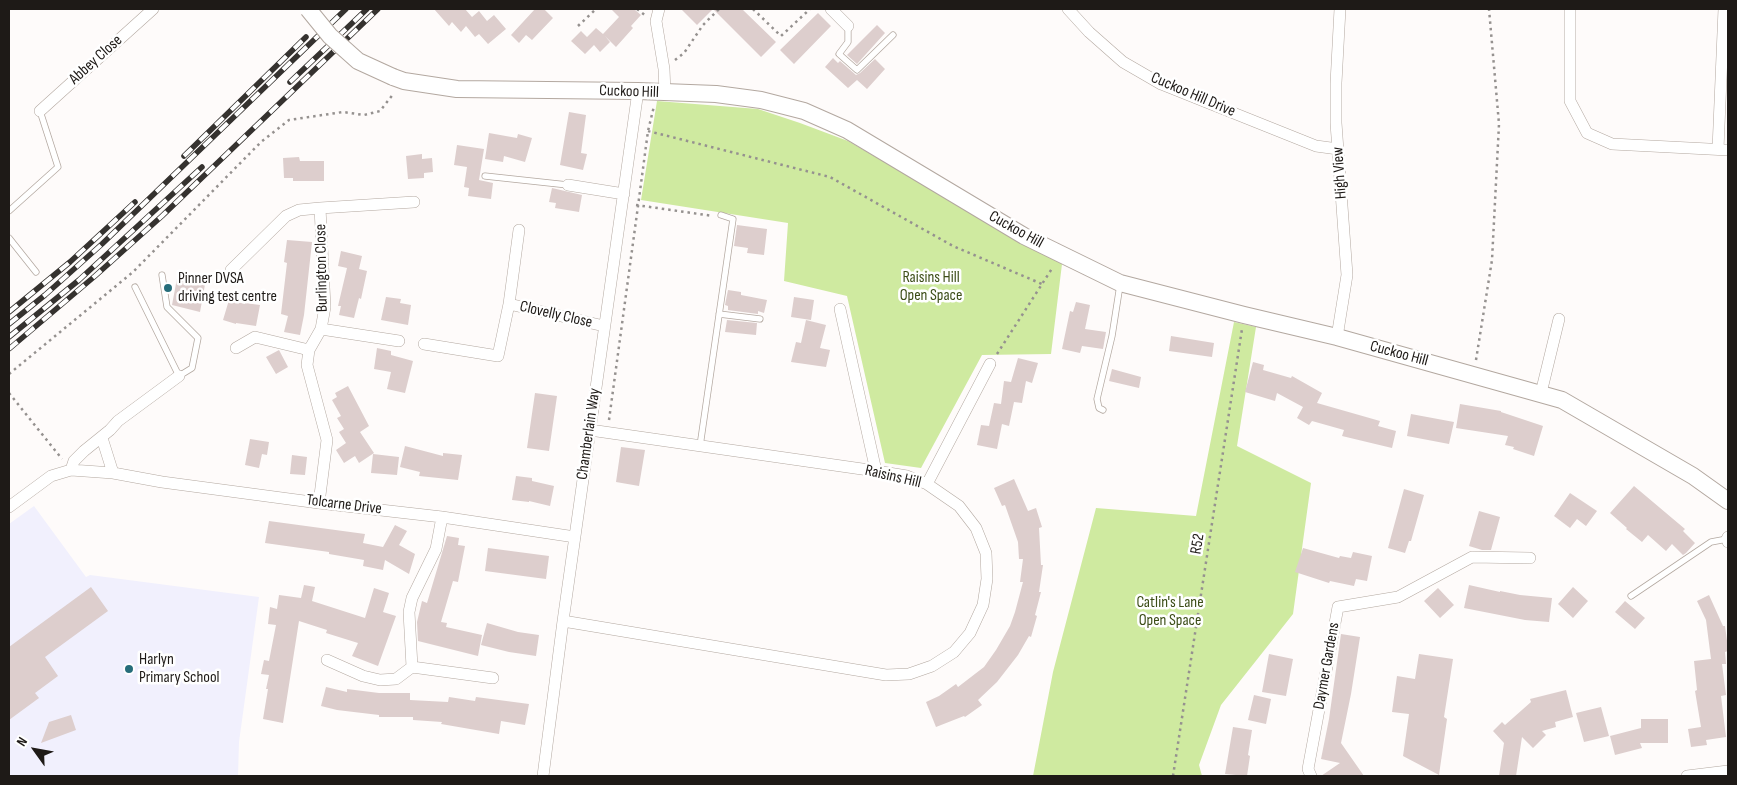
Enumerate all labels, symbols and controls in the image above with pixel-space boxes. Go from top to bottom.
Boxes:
street label: Abbey Close [65,31,127,89]
street label: Cuckoo Hill Drive [1148,69,1238,121]
street label: Cuckoo Hill [599,81,659,103]
street label: High View [1329,146,1351,200]
street label: Cuckoo Hill [985,207,1047,253]
street label: Burlington Close [312,224,332,312]
park label: Raisins Hill Open Space [900,268,962,306]
place label: Pinner DVSA driving test centre [178,269,277,307]
marker: Pinner DVSA driving test centre [162,282,174,294]
street label: Clovelly Close [518,297,594,333]
street label: Cuckoo Hill [1368,337,1430,371]
street label: Chamberlain Way [573,387,605,481]
street label: Raisins Hill [863,461,923,493]
street label: Tolcarne Drive [305,491,383,519]
street label: R52 [1187,532,1209,556]
park label: Catlin's Lane Open Space [1136,593,1204,631]
street label: Daymer Gardens [1310,621,1344,711]
place label: Harlyn Primary School [139,650,220,688]
marker: Harlyn Primary School [123,663,135,675]
north arrow [10,725,60,775]
text: N [13,734,31,749]

